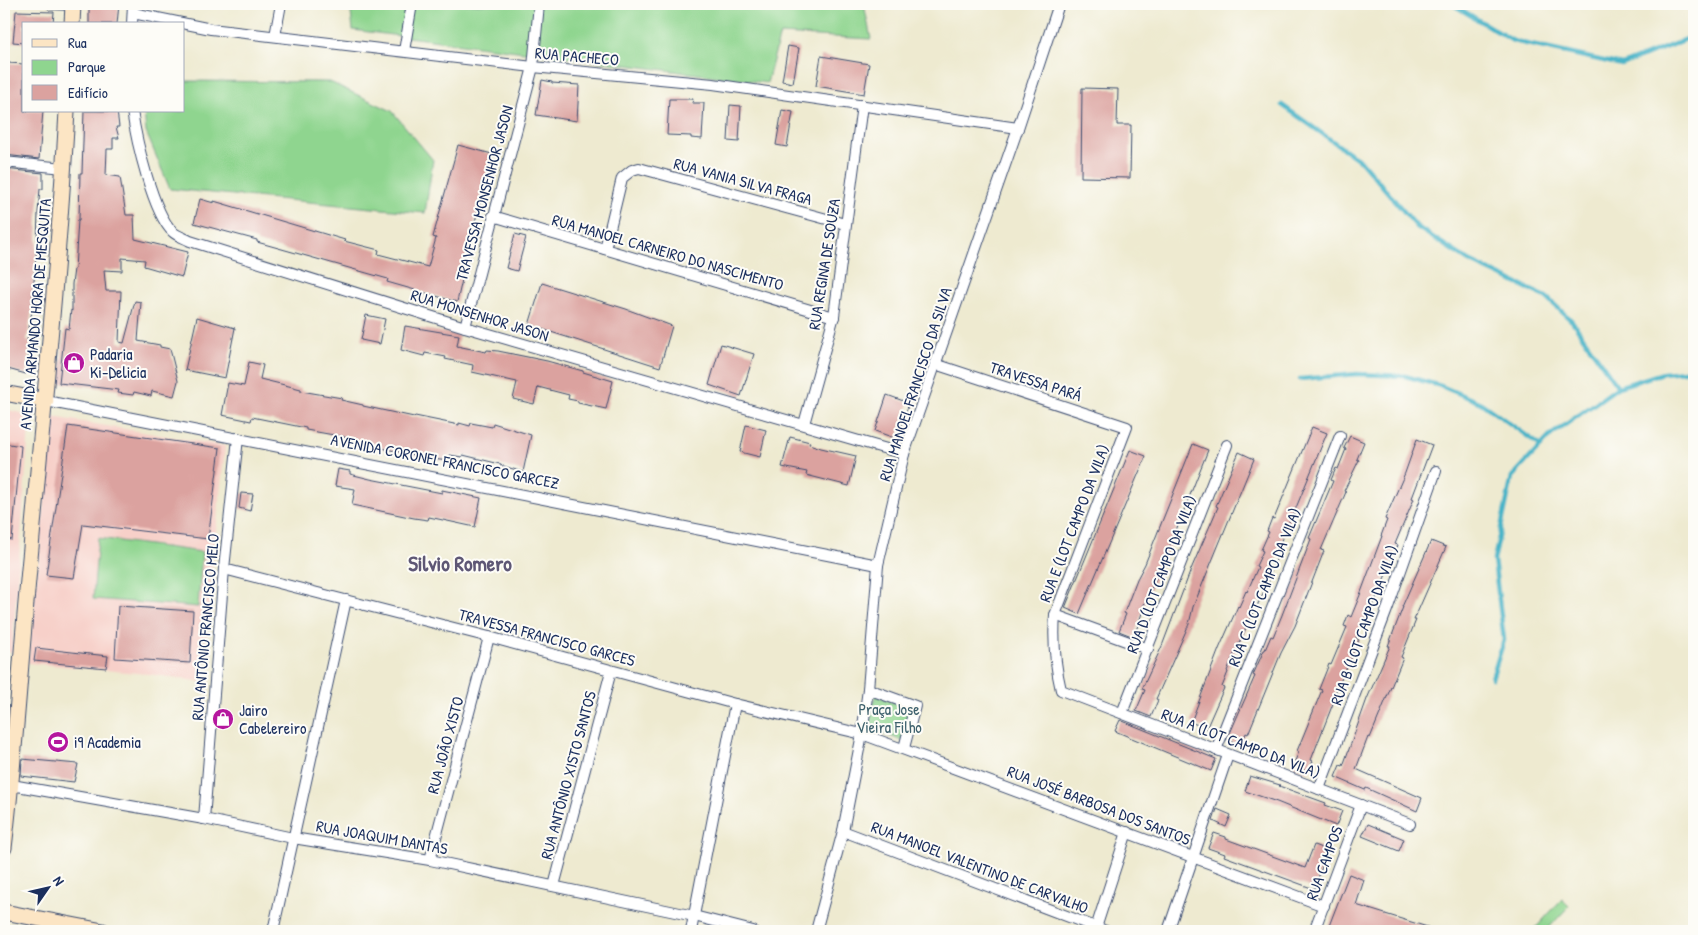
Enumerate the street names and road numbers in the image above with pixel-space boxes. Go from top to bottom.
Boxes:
street label: RUA PACHECO [534,41,620,71]
street label: TRAVESSA MONSENHOR JASON [450,103,518,283]
street label: RUA VANIA SILVA FRAGA [671,152,815,210]
street label: AVENIDA ARMANDO HORA DE MESQUITA [14,197,56,431]
street label: RUA REGINA DE SOUZA [803,197,845,331]
street label: RUA MANOEL CARNEIRO DO NASCIMENTO [550,208,786,296]
street label: RUA MONSENHOR JASON [408,284,552,346]
street label: RUA MANOEL FRANCISCO DA SILVA [873,284,957,484]
street label: TRAVESSA PARÁ [987,356,1085,406]
street label: AVENIDA CORONEL FRANCISCO GARCEZ [329,428,561,494]
street label: RUA E (LOT CAMPO DA VILA) [1034,441,1114,605]
street label: RUA D (LOT CAMPO DA VILA) [1121,492,1201,656]
street label: RUA C (LOT CAMPO DA VILA) [1222,504,1306,670]
street label: RUA ANTÔNIO FRANCISCO MELO [186,533,224,721]
street label: RUA B (LOT CAMPO DA VILA) [1325,542,1403,708]
street label: TRAVESSA FRANCISCO GARCES [456,603,638,671]
street label: RUA ANTÔNIO XISTO SANTOS [535,688,601,862]
street label: RUA JOÃO XISTO [421,694,469,796]
street label: RUA A (LOT CAMPO DA VILA) [1159,703,1323,783]
street label: RUA JOSÉ BARBOSA DOS SANTOS [1004,760,1194,850]
street label: RUA JOAQUIM DANTAS [315,815,450,859]
street label: RUA MANOEL VALENTINO DE CARVALHO [868,815,1092,919]
street label: RUA CAMPOS [1300,822,1348,903]

